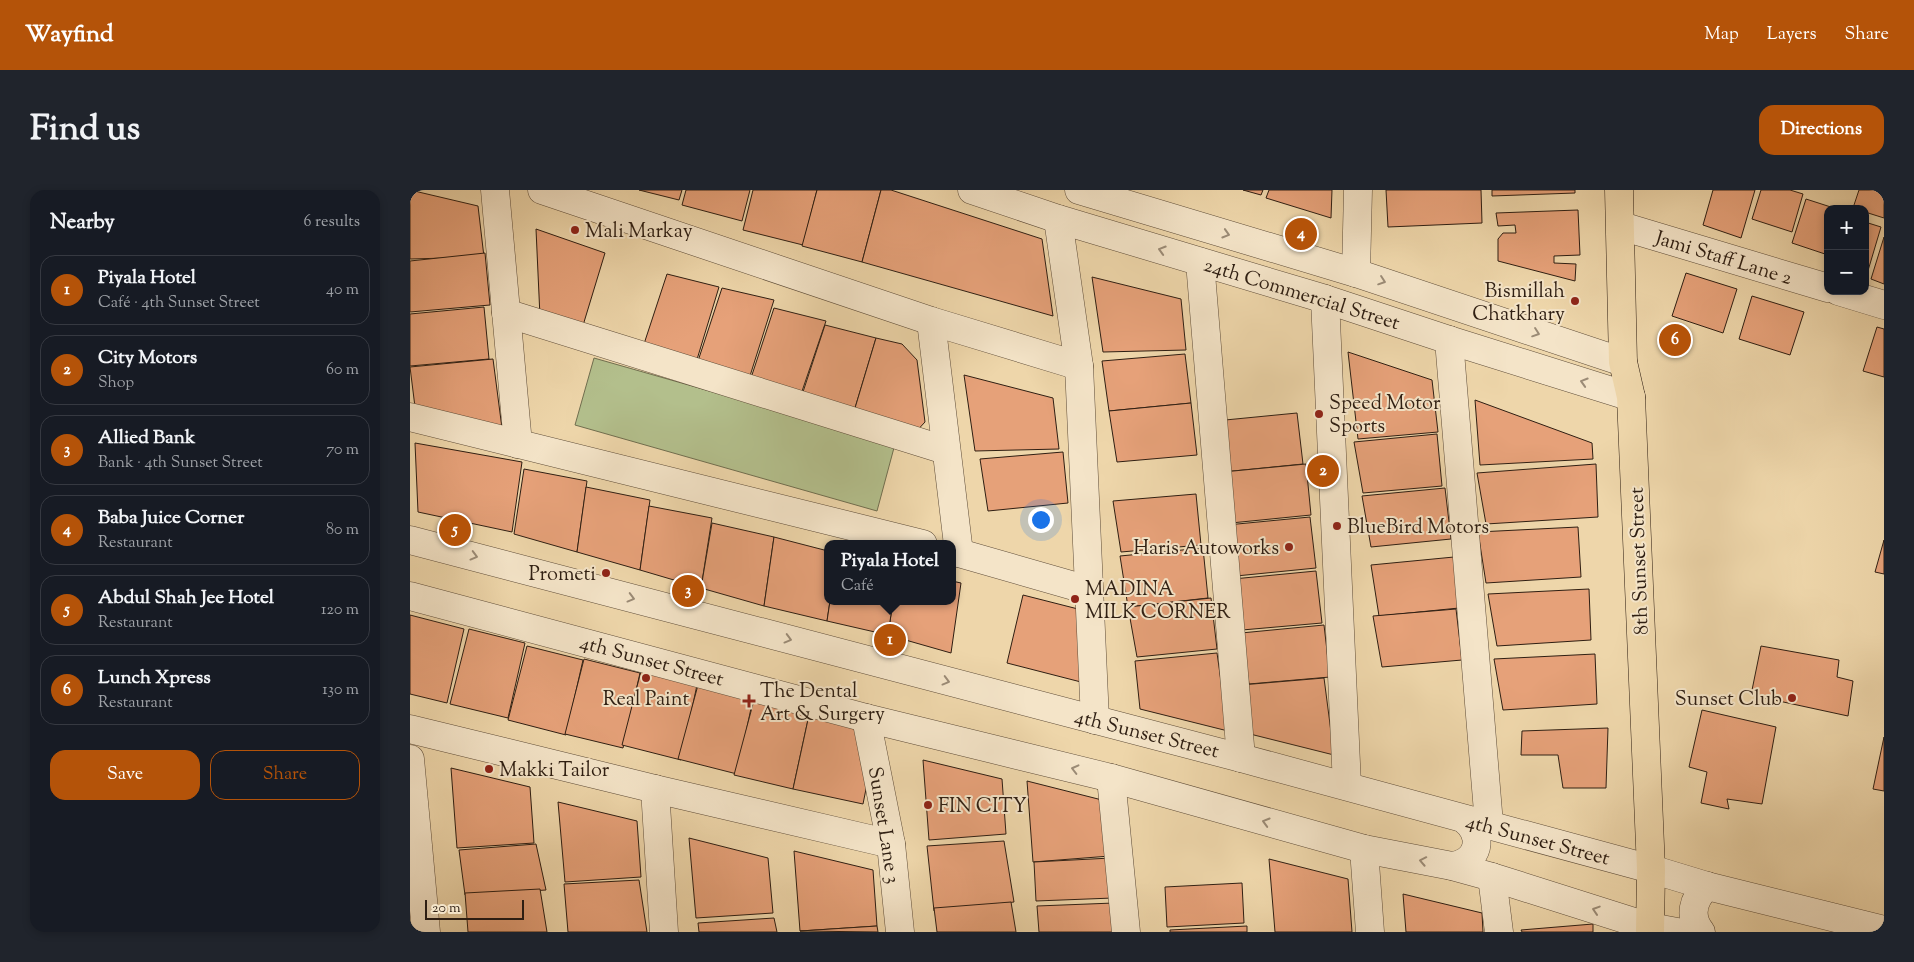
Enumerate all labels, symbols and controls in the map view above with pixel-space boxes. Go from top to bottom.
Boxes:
text: Wayfind [25,18,113,52]
text: Map [1704,22,1739,48]
text: Layers [1767,22,1817,48]
text: Share [1845,22,1889,48]
text: Find us [30,105,140,156]
button: Directions [1759,105,1884,155]
map controls [1824,205,1869,295]
button: + [1824,205,1869,250]
text: Nearby [50,208,115,238]
text: 6 results [304,211,360,234]
pin: 4 [1285,215,1317,253]
place label: Mali Markay [585,218,693,247]
marker: Mali Markay [569,224,581,236]
street label: Jami Staff Lane 2 [1650,225,1795,294]
one-way arrow [1222,228,1230,238]
one-way arrow [1158,246,1167,256]
button: − [1824,250,1869,295]
street label: 24th Commercial Street [1200,252,1403,339]
text: Piyala Hotel [98,265,196,292]
one-way arrow [1377,275,1385,285]
place label: Bismillah Chatkhary [1472,278,1565,330]
text: 1 [64,279,70,302]
text: 40 m [326,279,359,302]
text: Café · 4th Sunset Street [98,292,260,315]
marker: Bismillah Chatkhary [1569,295,1581,307]
pin: 6 [1659,321,1691,359]
one-way arrow [1531,327,1539,337]
text: City Motors [98,345,197,372]
text: 2 [63,359,71,382]
text: 60 m [326,359,359,382]
text: Shop [98,372,134,395]
one-way arrow [1581,378,1589,388]
place label: Speed Motor Sports [1329,390,1441,442]
marker: Speed Motor Sports [1313,408,1325,420]
text: Allied Bank [98,425,195,452]
text: 3 [64,439,70,462]
text: 70 m [326,439,359,462]
text: Bank · 4th Sunset Street [98,452,263,475]
pin: 2 [1307,452,1339,490]
street label: 8th Sunset Street [1623,486,1658,635]
text: Baba Juice Corner [98,505,244,532]
your location [1028,507,1054,533]
pin: 5 [439,511,471,549]
place label: BlueBird Motors [1347,514,1489,543]
text: 4 [63,519,71,542]
text: 80 m [326,519,359,542]
marker: BlueBird Motors [1331,520,1343,532]
text: Restaurant [98,532,173,555]
place label: Haris Autoworks [1133,535,1279,564]
popup [824,540,956,605]
marker: Haris Autoworks [1283,541,1295,553]
text: Piyala Hotel [841,548,939,575]
one-way arrow [470,551,478,561]
place label: Prometi [528,561,596,590]
marker: Prometi [600,567,612,579]
pin: 3 [672,572,704,610]
text: Café [841,575,874,598]
place label: MADINA MILK CORNER [1085,576,1231,628]
text: Abdul Shah Jee Hotel [98,585,274,612]
one-way arrow [627,592,636,603]
marker: MADINA MILK CORNER [1069,593,1081,605]
text: 5 [64,599,70,622]
text: 120 m [321,599,359,622]
text: Restaurant [98,612,173,635]
pin: 1 [874,621,906,659]
street label: 4th Sunset Street [576,629,727,696]
one-way arrow [784,633,793,644]
text: Lunch Xpress [98,665,211,692]
marker: Real Paint [640,672,652,684]
one-way arrow [941,675,949,685]
place label: The Dental Art & Surgery [760,678,885,730]
text: 6 [63,679,71,702]
text: 130 m [322,679,359,702]
place label: Real Paint [603,686,689,715]
place label: Sunset Club [1675,686,1782,715]
text: Restaurant [98,692,173,715]
marker: Sunset Club [1786,692,1798,704]
marker: The Dental Art & Surgery [742,694,756,708]
street label: 4th Sunset Street [1071,703,1222,767]
button: Save [50,750,200,800]
button: Share [210,750,360,800]
place label: Makki Tailor [499,757,610,786]
marker: Makki Tailor [483,763,495,775]
one-way arrow [1071,764,1080,775]
street label: Sunset Lane 3 [859,765,906,886]
place label: FIN CITY [938,793,1027,822]
marker: FIN CITY [922,799,934,811]
street label: 4th Sunset Street [1462,808,1613,875]
one-way arrow [1262,817,1270,827]
one-way arrow [1419,856,1428,866]
scale bar [425,897,524,920]
text: 20 m [432,899,461,919]
one-way arrow [1593,906,1601,916]

